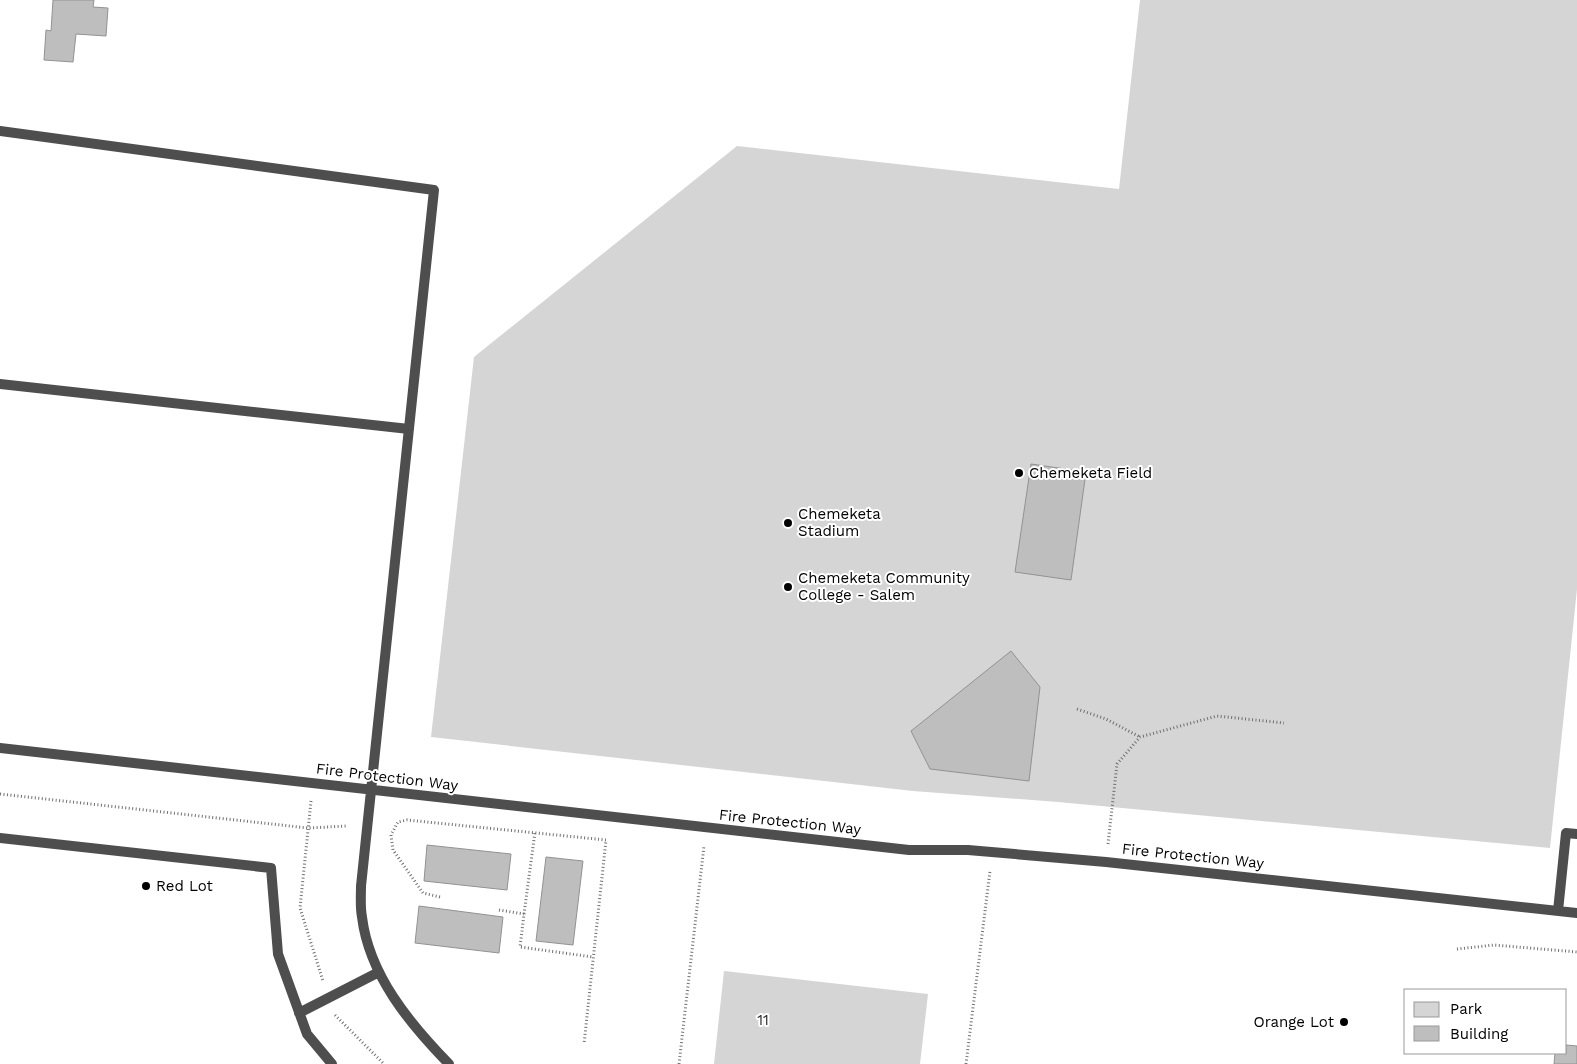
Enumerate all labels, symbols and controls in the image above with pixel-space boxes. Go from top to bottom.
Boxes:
place label: Chemeketa Field [1029,464,1152,482]
marker: Chemeketa Field [1013,467,1025,479]
place label: Chemeketa Stadium [798,505,881,540]
marker: Chemeketa Stadium [782,517,794,529]
place label: Chemeketa Community College - Salem [798,569,970,604]
marker: Chemeketa Community College - Salem [782,581,794,593]
street label: Fire Protection Way [315,759,459,795]
street label: Fire Protection Way [718,806,862,838]
street label: Fire Protection Way [1121,840,1265,872]
place label: Red Lot [156,877,214,895]
marker: Red Lot [140,880,152,892]
legend [1404,989,1567,1054]
text: Park [1450,1000,1483,1018]
park label: 11 [757,1011,769,1029]
place label: Orange Lot [1254,1013,1335,1031]
marker: Orange Lot [1338,1016,1350,1028]
text: Building [1450,1025,1508,1043]

